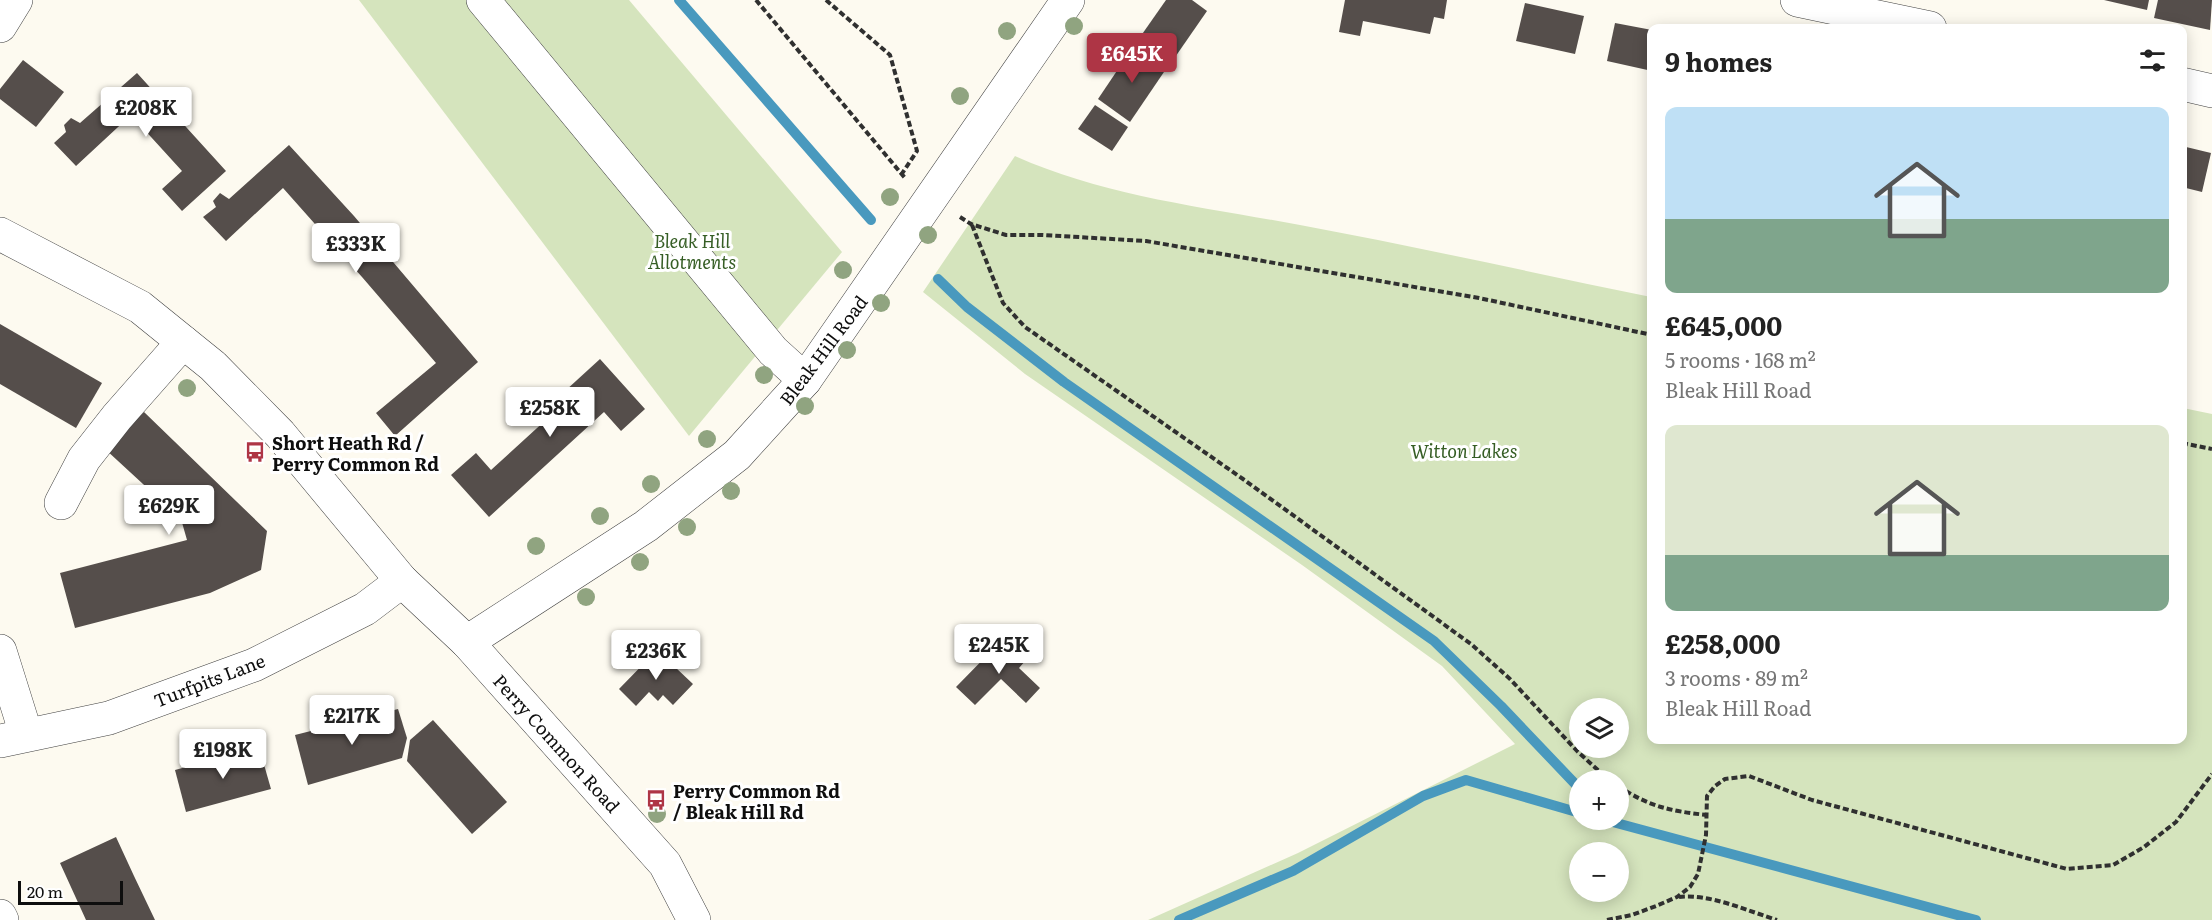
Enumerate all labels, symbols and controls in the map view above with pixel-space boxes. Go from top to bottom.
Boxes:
pin: £645K [1090,33,1174,84]
text: £645K [1101,37,1163,67]
text: 9 homes [1665,41,1772,80]
icon: filters [2136,44,2169,77]
pin: £208K [104,87,188,138]
text: £208K [115,91,177,121]
icon: home [1863,146,1971,254]
pin: £333K [314,223,398,274]
text: £333K [326,227,386,257]
park label: Bleak Hill Allotments [648,227,736,275]
street label: Bleak Hill Road [773,289,873,411]
text: £645,000 [1665,305,1782,344]
text: 5 rooms · 168 m² [1665,344,1816,374]
text: Bleak Hill Road [1665,374,1811,404]
pin: £258K [508,387,592,438]
text: £258K [519,391,581,421]
place label: Short Heath Rd / Perry Common Rd [272,429,439,477]
park label: Witton Lakes [1411,437,1518,464]
bus stop icon: Short Heath Rd / Perry Common Rd [243,440,267,464]
icon: home [1863,464,1971,572]
pin: £629K [127,485,211,536]
text: £629K [138,489,200,519]
text: £258,000 [1665,623,1781,662]
pin: £245K [957,624,1041,675]
text: £245K [968,628,1030,658]
pin: £236K [614,630,698,681]
text: £236K [625,634,687,664]
street label: Turfpits Lane [149,646,269,714]
text: 3 rooms · 89 m² [1665,662,1808,692]
street label: Perry Common Road [487,668,627,818]
text: Bleak Hill Road [1665,692,1811,722]
pin: £217K [310,695,394,746]
map controls [1569,698,1629,902]
button: layers [1569,698,1629,758]
text: £217K [323,699,381,729]
pin: £198K [181,729,265,780]
text: £198K [193,733,253,763]
button: + [1569,770,1629,830]
place label: Perry Common Rd / Bleak Hill Rd [673,777,840,825]
bus stop icon: Perry Common Rd / Bleak Hill Rd [644,788,668,812]
button: − [1569,842,1629,902]
scale bar [18,878,123,906]
text: 20 m [27,879,63,903]

